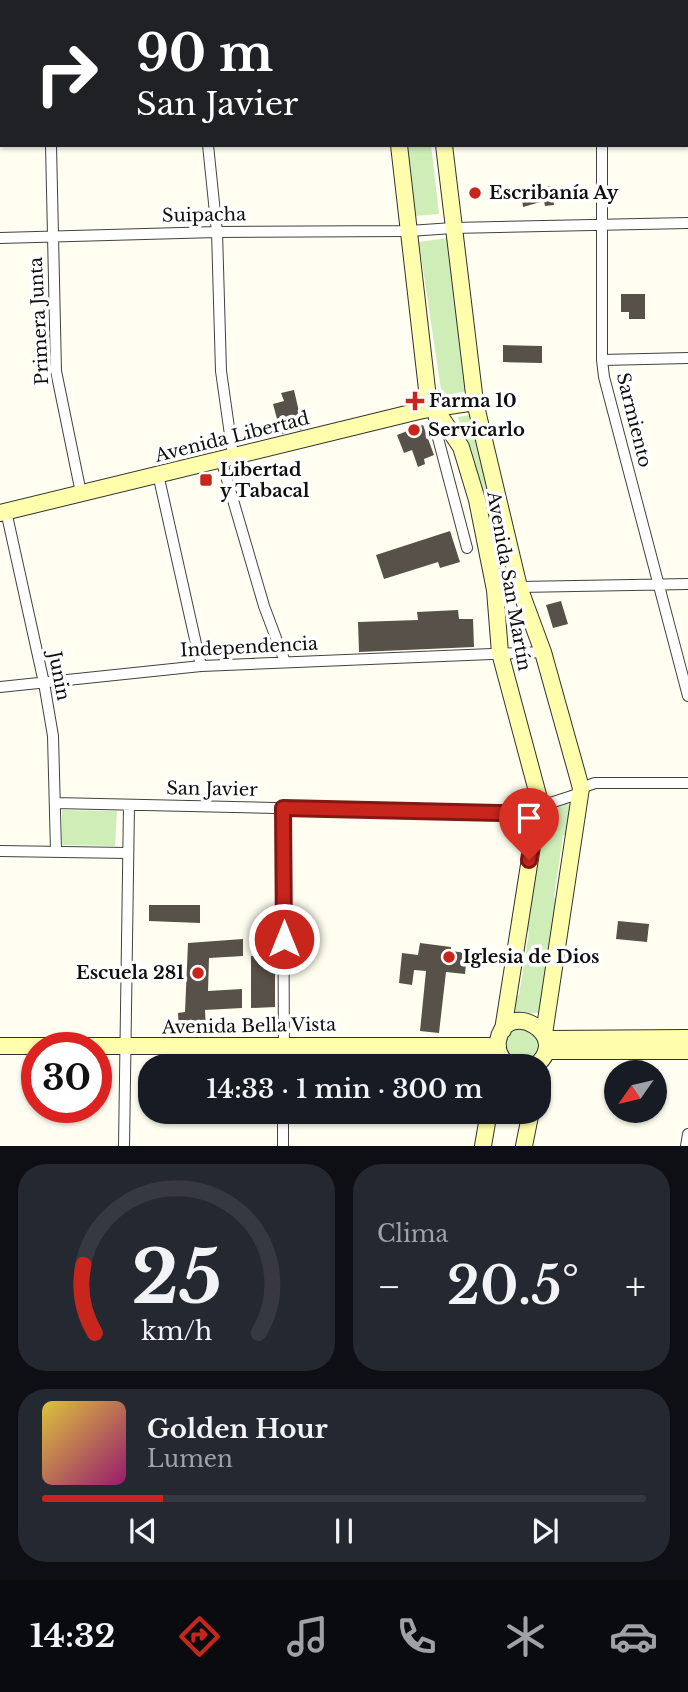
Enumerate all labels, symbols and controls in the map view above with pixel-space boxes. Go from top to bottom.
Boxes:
text: 90 m [136,23,273,84]
icon: right [21,28,112,119]
text: San Javier [136,84,298,124]
place label: Escribanía Ay [489,182,619,204]
marker: Escribanía Ay [467,185,483,201]
street label: Suipacha [162,203,246,227]
street label: Primera Junta [25,256,53,386]
street label: Sarmiento [612,370,656,470]
place label: Farma 10 [429,390,517,412]
marker: Farma 10 [407,393,423,409]
street label: Avenida Libertad [152,407,311,467]
place label: Servicarlo [428,419,525,441]
marker: Servicarlo [406,422,422,438]
place label: Libertad y Tabacal [220,459,310,502]
marker: Libertad y Tabacal [198,472,214,488]
street label: Avenida San Martín [482,488,536,673]
street label: Independencia [180,632,318,662]
street label: Junin [43,648,75,703]
street label: San Javier [166,777,258,801]
pin [499,788,559,860]
icon: arrive [510,799,548,837]
position arrow [247,902,321,976]
place label: Iglesia de Dios [463,946,599,968]
marker: Iglesia de Dios [441,949,457,965]
place label: Escuela 281 [76,962,184,984]
marker: Escuela 281 [190,965,206,981]
street label: Avenida Bella Vista [161,1013,336,1039]
speed limit sign: 30 [21,1032,112,1123]
north arrow [604,1060,667,1124]
map controls [604,1060,667,1123]
text: 14:33 · 1 min · 300 m [206,1073,483,1105]
text: Clima [377,1220,448,1248]
text: 25 [131,1233,222,1324]
text: 20.5° [447,1254,579,1318]
text: − [377,1263,401,1310]
text: + [625,1263,646,1310]
text: km/h [141,1316,212,1347]
text: Golden Hour [147,1413,328,1445]
text: Lumen [147,1445,233,1473]
icon: previous [124,1512,162,1550]
icon: pause [325,1512,363,1550]
icon: next [526,1512,564,1550]
icon: directions [175,1612,224,1661]
icon: music [283,1612,332,1661]
icon: phone [392,1612,441,1661]
icon: climate [501,1612,550,1661]
icon: car [609,1612,658,1661]
text: 14:32 [30,1616,115,1656]

